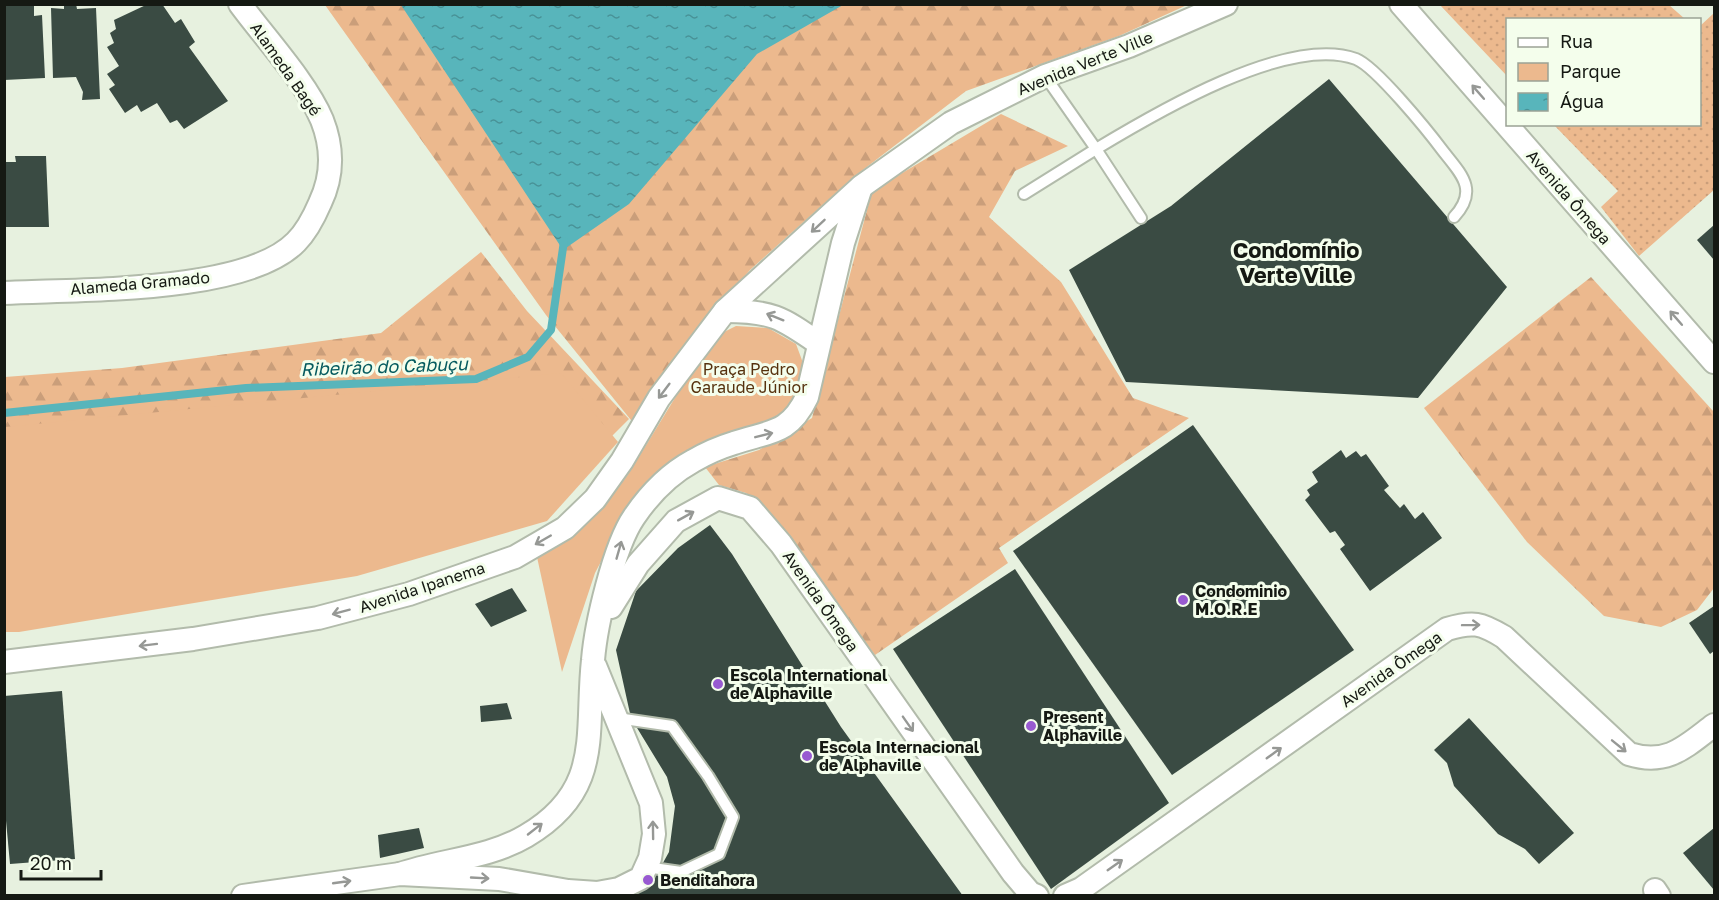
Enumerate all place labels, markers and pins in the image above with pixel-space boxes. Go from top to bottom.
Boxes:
place label: Condominio M.O.R.E [1195,581,1288,619]
marker: Condominio M.O.R.E [1176,593,1190,607]
place label: Escola International de Alphaville [730,665,888,703]
marker: Escola International de Alphaville [711,677,725,691]
place label: Present Alphaville [1043,707,1122,745]
marker: Present Alphaville [1024,719,1038,733]
place label: Escola Internacional de Alphaville [819,737,980,775]
marker: Escola Internacional de Alphaville [800,749,814,763]
place label: Benditahora [660,870,755,890]
marker: Benditahora [641,873,655,887]

